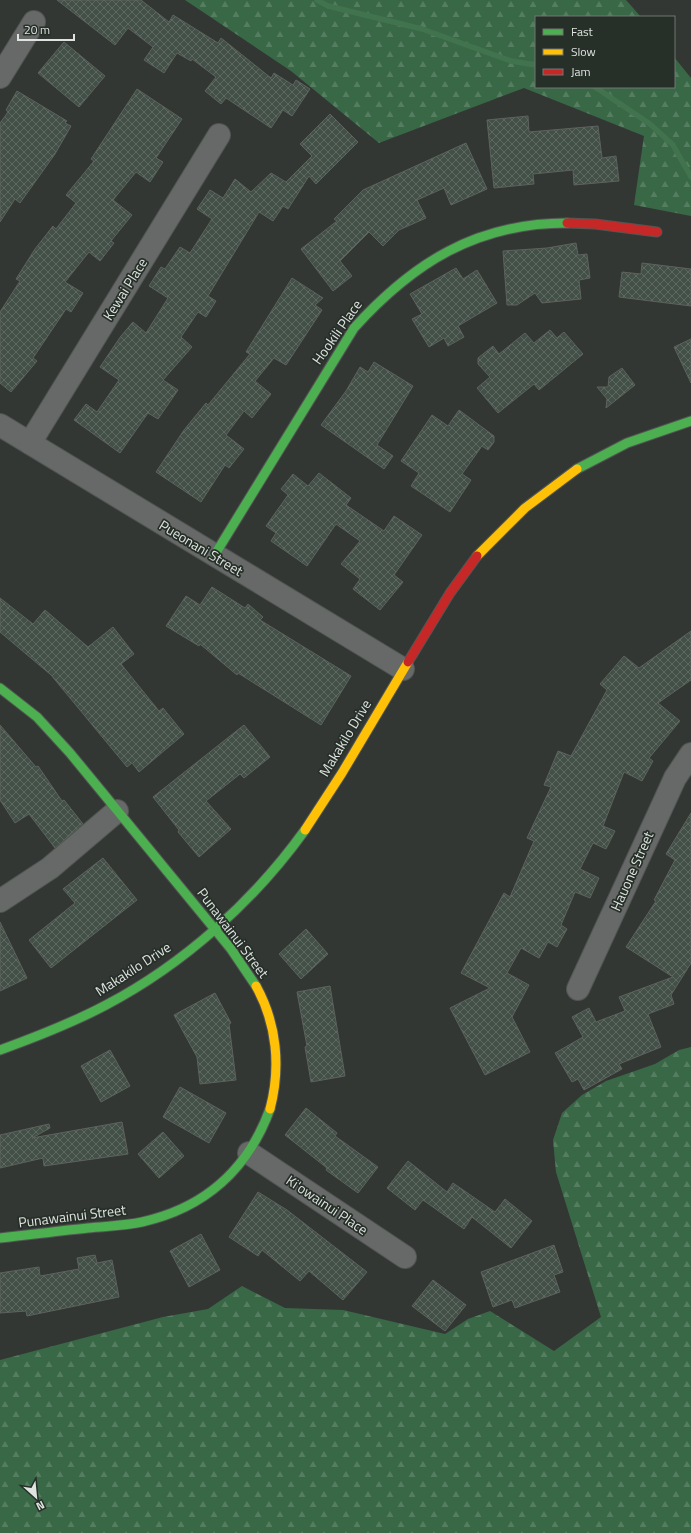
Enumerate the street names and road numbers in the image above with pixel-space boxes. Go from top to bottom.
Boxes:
street label: Kewai Place [97,253,152,324]
street label: Hookili Place [306,295,367,368]
street label: Pueonani Street [155,514,247,581]
street label: Makakilo Drive [313,695,376,780]
street label: Hauone Street [605,828,658,914]
street label: Punawainui Street [192,883,274,982]
street label: Makakilo Drive [91,936,175,1001]
street label: Ki'owainui Place [282,1169,372,1240]
street label: Punawainui Street [17,1198,127,1233]

